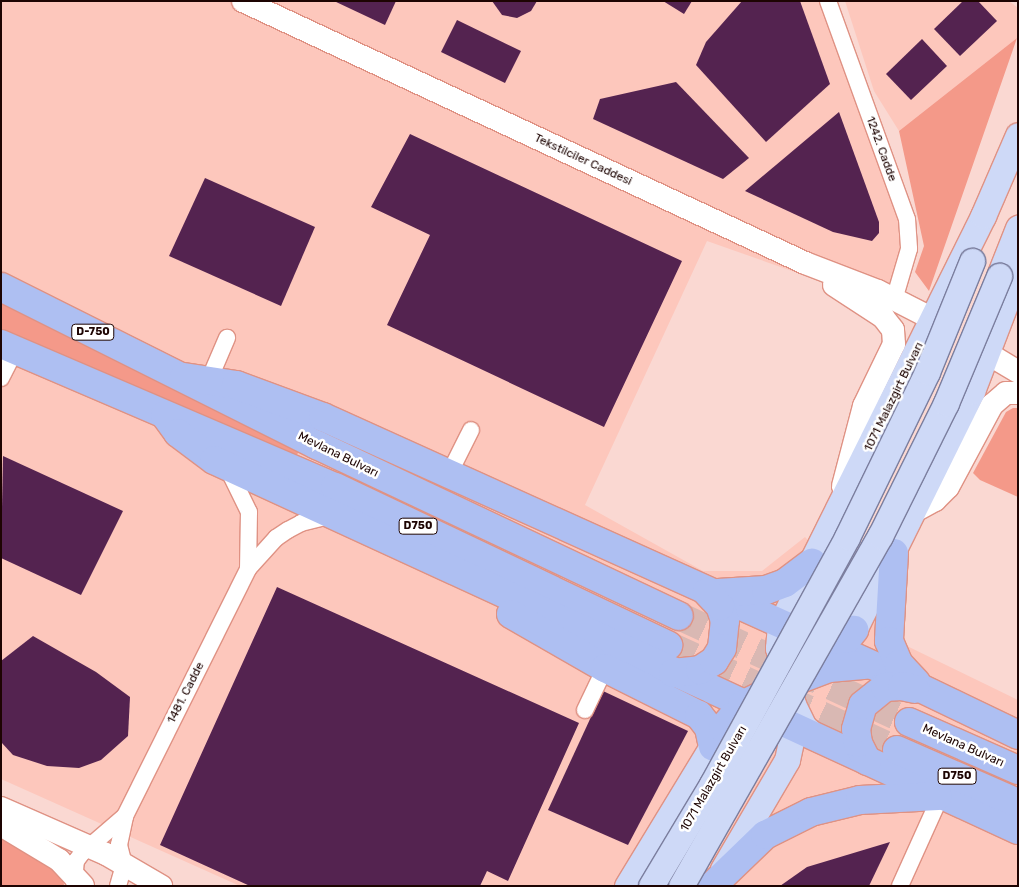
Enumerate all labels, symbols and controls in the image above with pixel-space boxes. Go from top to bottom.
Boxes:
street label: 1242. Cadde [863,115,899,183]
street label: Tekstilciler Caddesi [532,131,634,189]
road number: D-750 [70,324,116,341]
street label: 1071 Malazgirt Bulvarı [861,340,927,454]
street label: Mevlana Bulvarı [295,429,381,481]
road number: D750 [398,518,438,534]
street label: 1481. Cadde [164,660,208,726]
street label: Mevlana Bulvarı [920,722,1006,770]
street label: 1071 Malazgirt Bulvarı [678,724,750,834]
road number: D750 [937,768,977,784]

